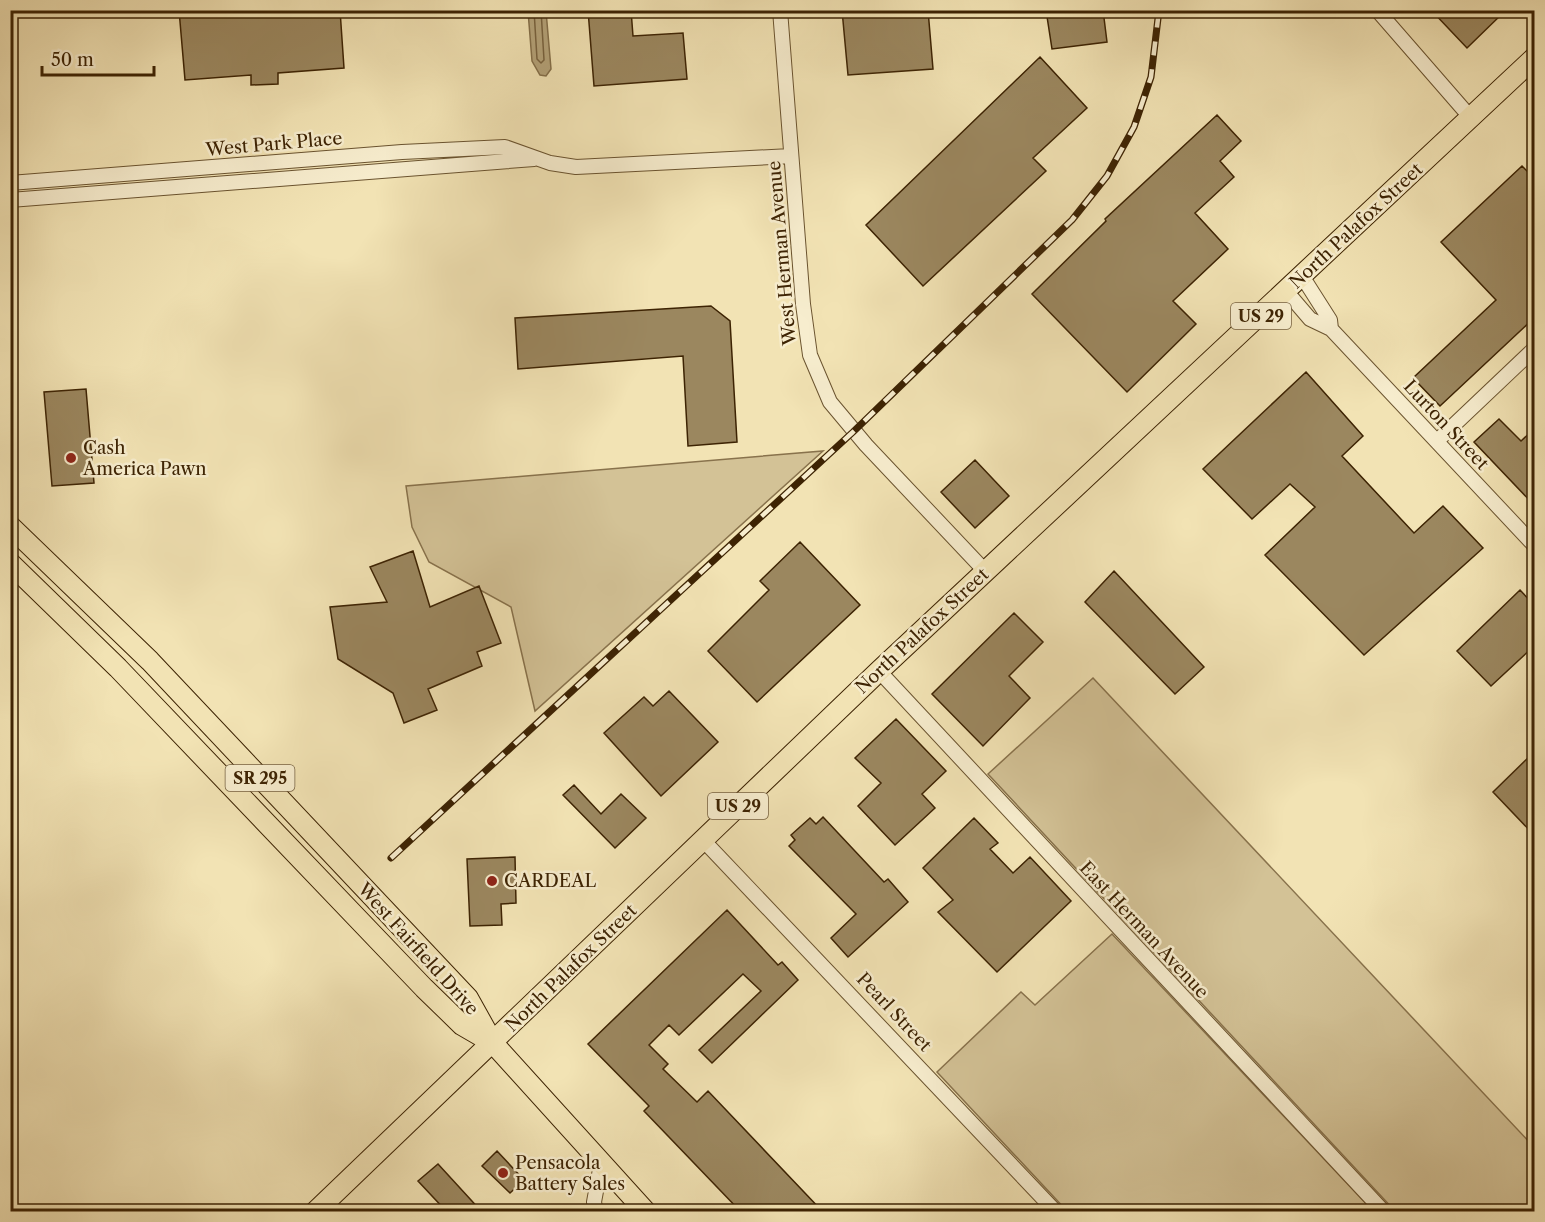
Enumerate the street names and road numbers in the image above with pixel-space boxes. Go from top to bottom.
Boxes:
street label: West Park Place [204,127,343,161]
street label: North Palafox Street [1285,158,1428,293]
street label: West Herman Avenue [763,160,801,347]
road number: US 29 [1231,303,1291,329]
street label: Lurton Street [1399,375,1494,475]
street label: North Palafox Street [851,563,994,698]
road number: SR 295 [226,765,294,791]
road number: US 29 [708,793,768,819]
street label: East Herman Avenue [1075,857,1213,1003]
street label: West Fairfield Drive [352,878,483,1020]
street label: North Palafox Street [501,899,642,1036]
street label: Pearl Street [852,968,936,1056]

